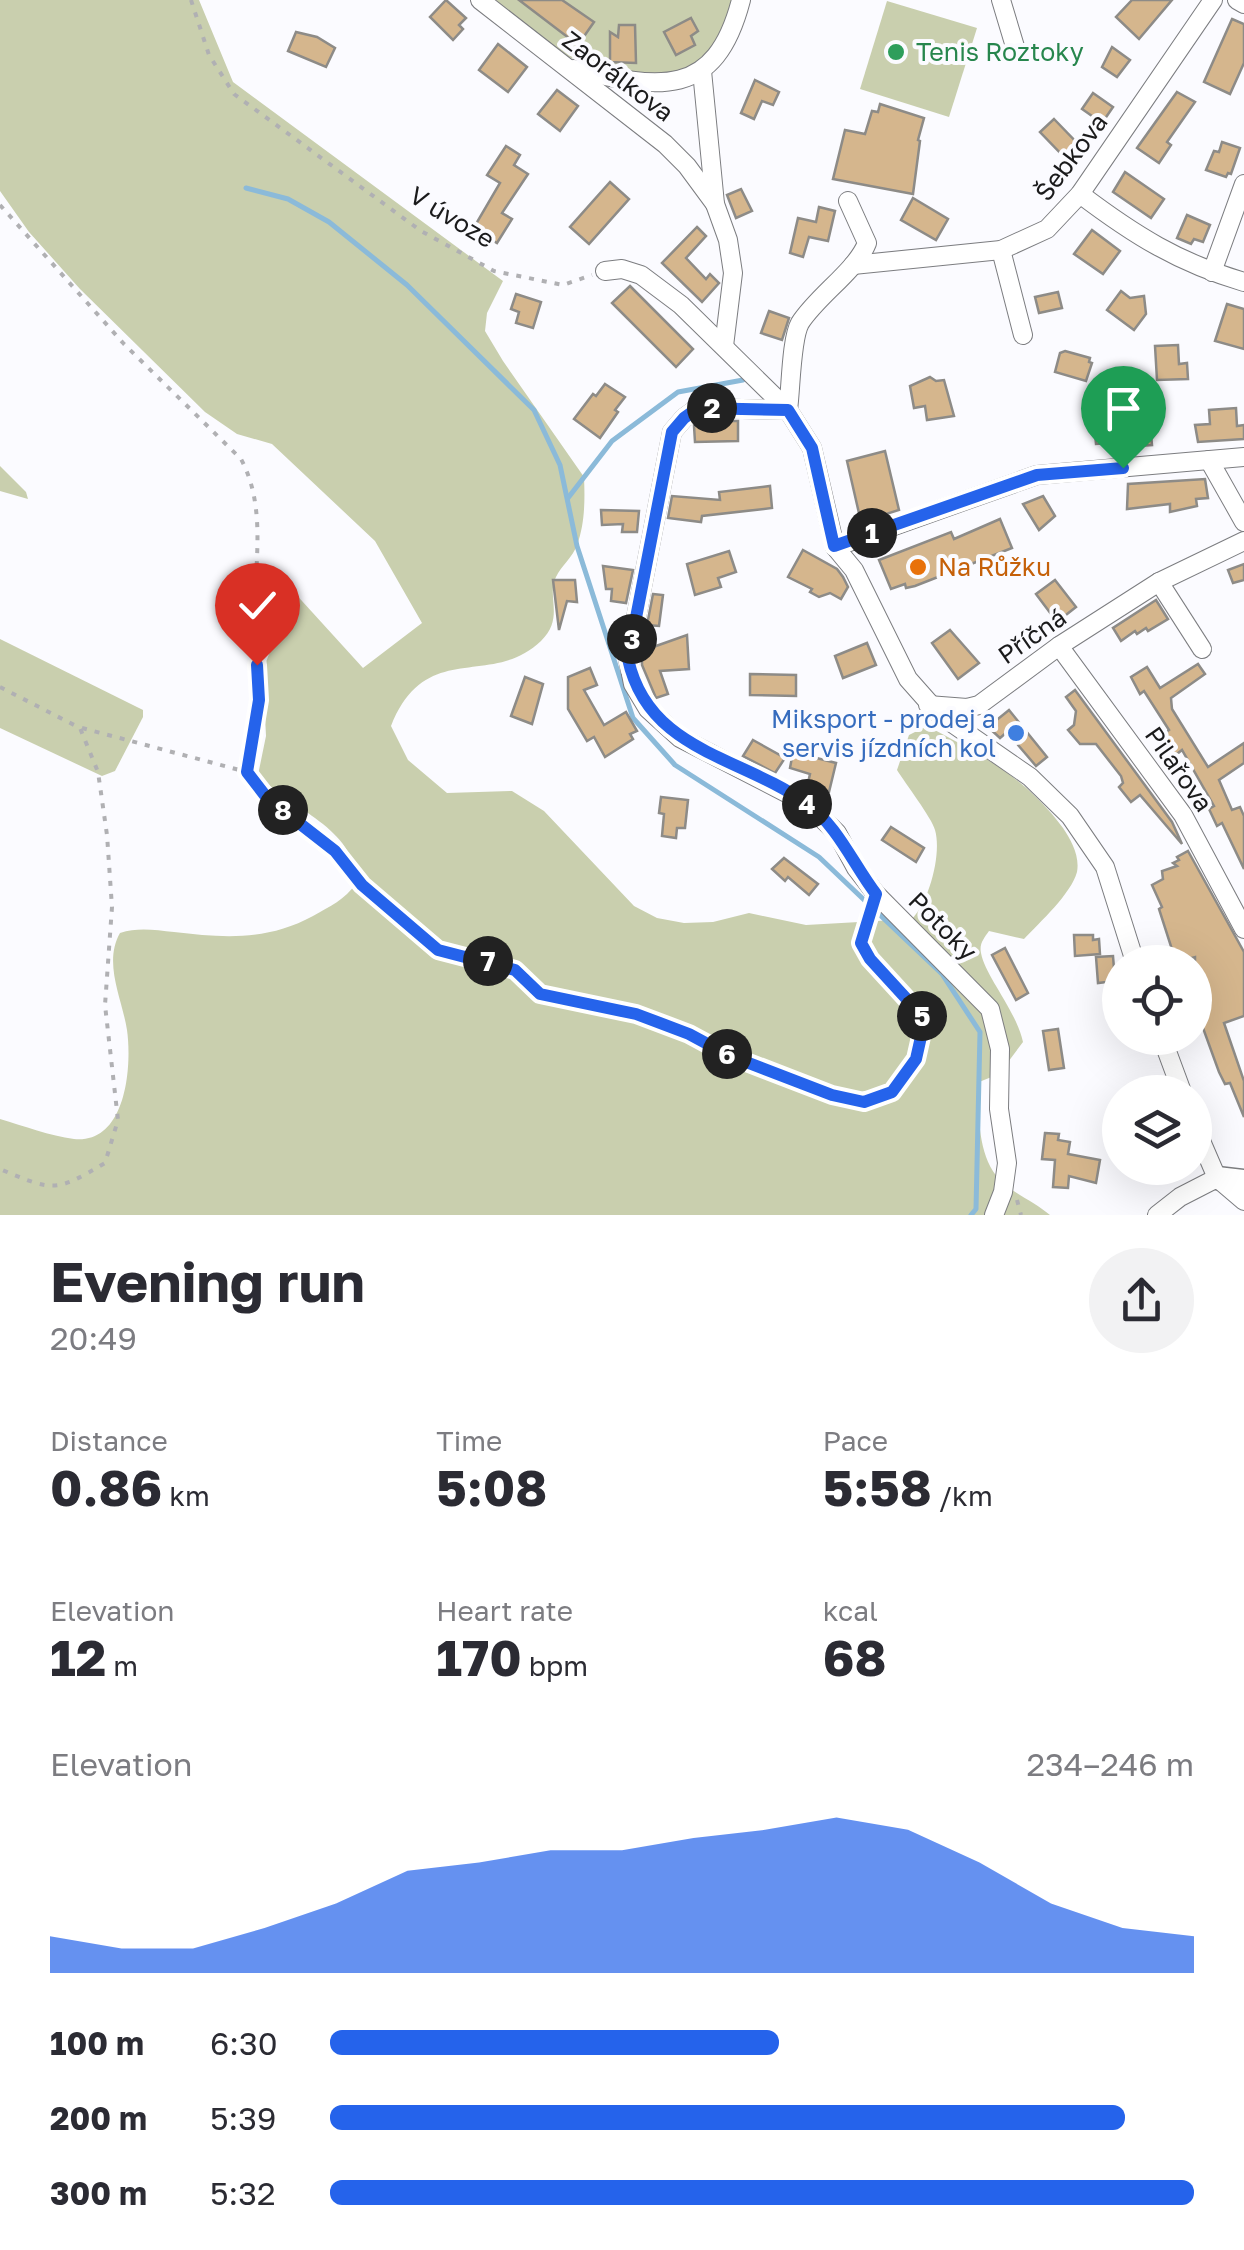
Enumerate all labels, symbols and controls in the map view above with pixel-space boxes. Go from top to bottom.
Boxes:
street label: Zaorálkova [557,24,680,127]
place label: Tenis Roztoky [916,36,1084,67]
marker: Tenis Roztoky [885,41,907,63]
street label: Šebkova [1028,107,1113,207]
street label: V úvoze [404,179,500,254]
pin [1081,366,1166,469]
icon: arrive [1096,381,1151,436]
pin: 2 [687,383,737,433]
text: 2 [703,391,721,424]
pin: 1 [847,508,897,558]
text: 1 [865,516,879,549]
place label: Na Růžku [938,551,1051,582]
marker: Na Růžku [907,556,929,578]
pin [215,563,300,666]
icon: check [230,578,285,633]
street label: Příčná [992,601,1072,670]
pin: 3 [607,614,657,664]
text: 3 [623,622,641,655]
place label: Miksport - prodej a servis jízdních kol [771,703,996,763]
street label: Pilařova [1139,720,1220,817]
marker: Miksport - prodej a servis jízdních kol [1005,722,1027,744]
pin: 4 [782,779,832,829]
pin: 8 [258,785,308,835]
text: 4 [798,787,816,820]
text: 8 [274,793,292,826]
street label: Potoky [903,885,984,966]
pin: 7 [463,936,513,986]
text: 7 [480,944,496,977]
map controls [1102,945,1212,1185]
button: locate [1102,945,1212,1055]
pin: 5 [897,991,947,1041]
text: 5 [913,999,931,1032]
pin: 6 [702,1029,752,1079]
text: 6 [718,1037,736,1070]
button: layers [1102,1075,1212,1185]
text: Evening run [50,1248,365,1314]
button: share [1089,1248,1194,1353]
text: 20:49 [50,1319,137,1357]
text: Distance [50,1424,168,1457]
text: Time [436,1424,502,1457]
text: Pace [823,1424,888,1457]
text: 0.86 [50,1457,162,1517]
text: 5:08 [436,1457,547,1517]
text: 5:58 [823,1457,932,1517]
text: km [162,1479,210,1512]
text: /km [932,1479,993,1512]
text: Elevation [50,1594,175,1627]
text: Heart rate [436,1594,573,1627]
text: kcal [823,1594,878,1627]
text: 12 [50,1627,106,1687]
text: 170 [436,1627,522,1687]
text: 68 [823,1627,886,1687]
text: m [106,1649,138,1682]
text: bpm [522,1649,588,1682]
text: Elevation [50,1745,192,1783]
text: 234–246 m [1026,1745,1194,1783]
text: 100 m [50,2024,144,2062]
text: 6:30 [210,2024,278,2062]
text: 200 m [50,2099,147,2137]
text: 5:39 [210,2099,276,2137]
text: 300 m [50,2174,147,2212]
text: 5:32 [210,2174,275,2212]

